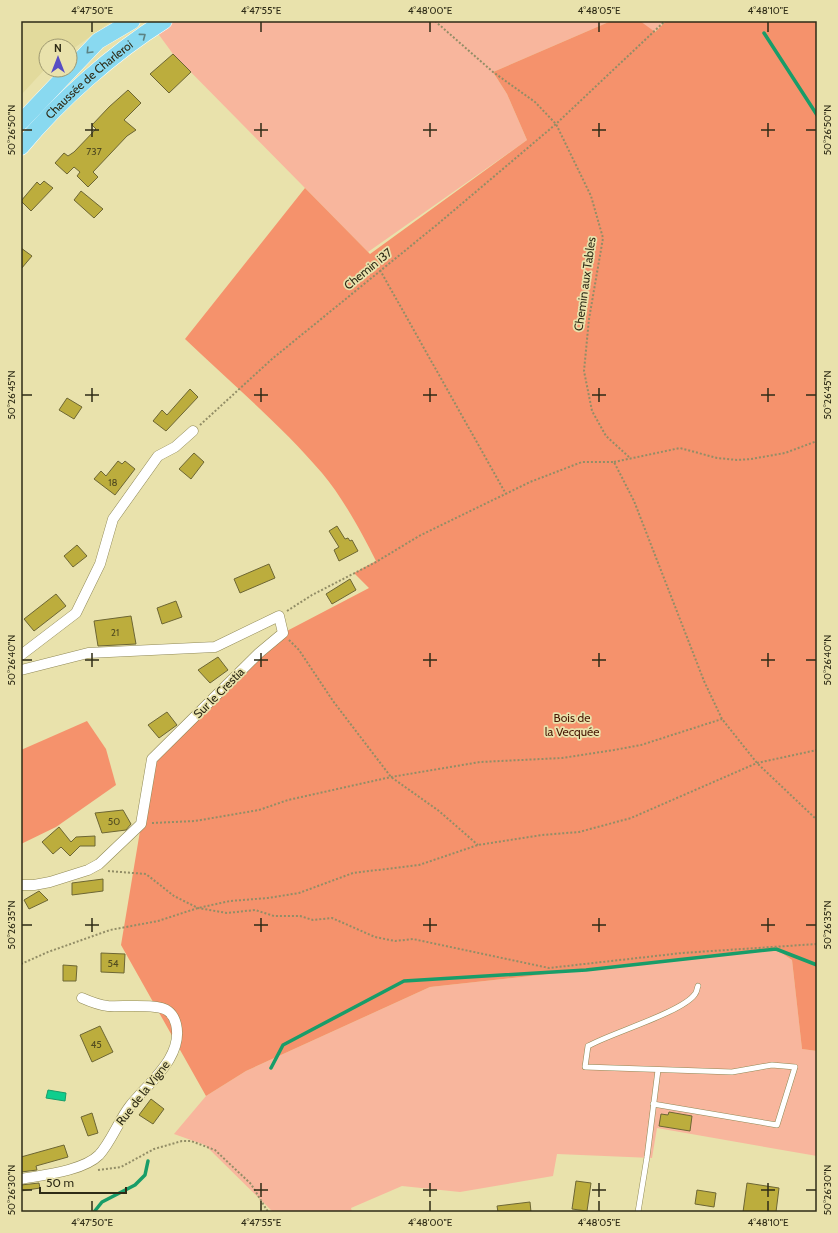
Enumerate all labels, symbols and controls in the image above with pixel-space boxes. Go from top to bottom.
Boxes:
text: 4°47'50"E [71,4,113,17]
text: 4°47'55"E [241,4,282,17]
text: 4°48'00"E [408,4,453,17]
text: 4°48'05"E [577,4,621,17]
text: 4°48'10"E [748,4,789,17]
one-way arrow [138,34,145,41]
street label: Chaussée de Charleroi [42,37,136,122]
north arrow [38,38,78,78]
text: N [54,41,62,55]
one-way arrow [86,46,94,54]
text: 50°26'50"N [5,105,18,155]
text: 50°26'50"N [821,105,834,155]
house number: 737 [86,145,102,158]
street label: Chemin aux Tables [570,236,599,332]
street label: Chemin i37 [341,245,395,293]
text: 50°26'45"N [5,370,18,420]
text: 50°26'45"N [821,370,834,420]
house number: 18 [108,476,118,489]
house number: 21 [111,626,119,639]
text: 50°26'40"N [5,635,18,685]
text: 50°26'40"N [821,635,834,685]
street label: Sur le Crestia [190,664,247,721]
park label: Bois de la Vecquée [545,710,599,739]
house number: 50 [108,815,120,828]
text: 50°26'35"N [5,900,18,950]
text: 50°26'35"N [821,900,834,950]
house number: 54 [107,957,119,970]
house number: 45 [90,1038,102,1051]
street label: Rue de la Vigne [113,1057,173,1128]
text: 50°26'30"N [5,1165,18,1215]
text: 50°26'30"N [821,1165,834,1215]
scale bar [40,1169,126,1195]
text: 50 m [46,1175,74,1190]
text: 4°47'50"E [71,1216,113,1229]
text: 4°47'55"E [241,1216,282,1229]
text: 4°48'00"E [408,1216,453,1229]
text: 4°48'05"E [577,1216,621,1229]
text: 4°48'10"E [748,1216,789,1229]

